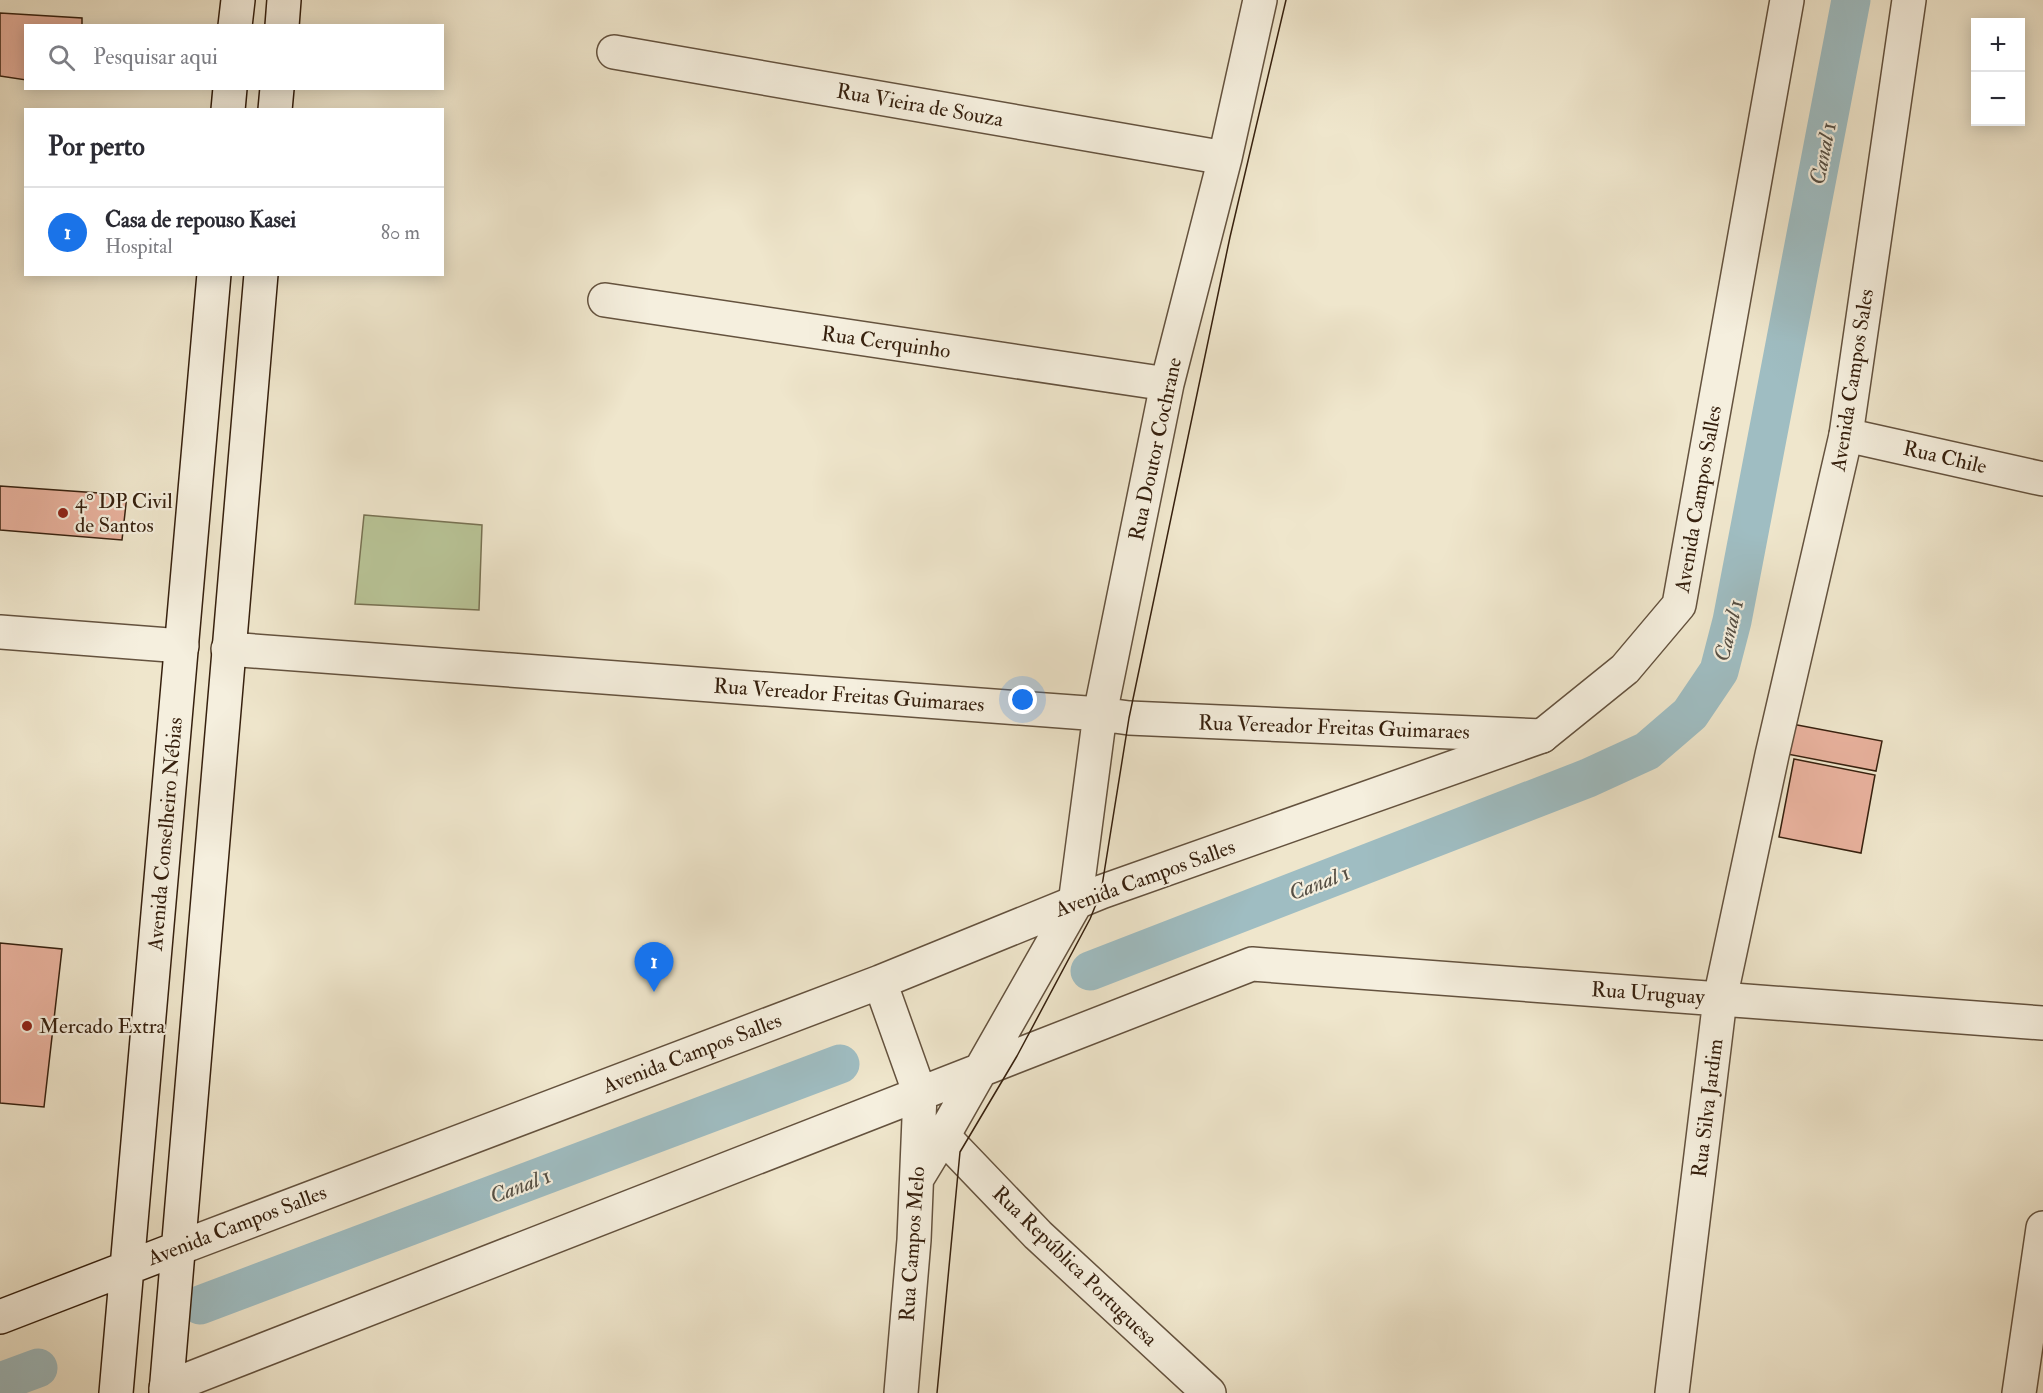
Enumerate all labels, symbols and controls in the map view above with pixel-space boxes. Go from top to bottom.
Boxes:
map controls [1971,18,2025,126]
button: + [1971,18,2025,72]
search box [24,24,444,90]
icon: search [45,41,78,74]
text: Pesquisar aqui [93,43,218,71]
button: − [1971,72,2025,126]
street label: Rua Vieira de Souza [834,78,1006,134]
water label: Canal 1 [1803,119,1843,187]
text: Por perto [48,131,145,163]
text: Casa de repouso Kasei [105,206,296,234]
text: 1 [64,220,71,245]
text: 80 m [381,220,420,245]
text: Hospital [105,234,173,259]
street label: Avenida Campos Sales [1825,287,1880,474]
street label: Rua Cerquinho [820,320,952,365]
street label: Rua Doutor Cochrane [1123,355,1188,543]
street label: Avenida Campos Salles [1669,403,1728,596]
street label: Rua Chile [1901,435,1989,480]
place label: 4° DP Civil de Santos [75,488,173,539]
marker: 4° DP Civil de Santos [56,506,70,520]
water label: Canal 1 [1708,596,1750,664]
street label: Rua Vereador Freitas Guimaraes [713,673,985,718]
your location [1008,685,1037,714]
street label: Rua Vereador Freitas Guimaraes [1198,709,1470,746]
street label: Avenida Conselheiro Nébias [142,716,189,953]
street label: Avenida Campos Salles [1051,833,1239,924]
water label: Canal 1 [1285,858,1354,907]
pin: 1 [634,942,674,992]
street label: Rua Uruguay [1590,976,1706,1011]
street label: Avenida Campos Salles [598,1007,786,1100]
place label: Mercado Extra [39,1013,166,1040]
marker: Mercado Extra [20,1019,34,1033]
street label: Rua Silva Jardim [1686,1037,1729,1179]
water label: Canal 1 [486,1161,555,1210]
street label: Rua Campos Melo [894,1166,931,1322]
street label: Avenida Campos Salles [143,1179,331,1272]
street label: Rua República Portuguesa [986,1180,1163,1353]

